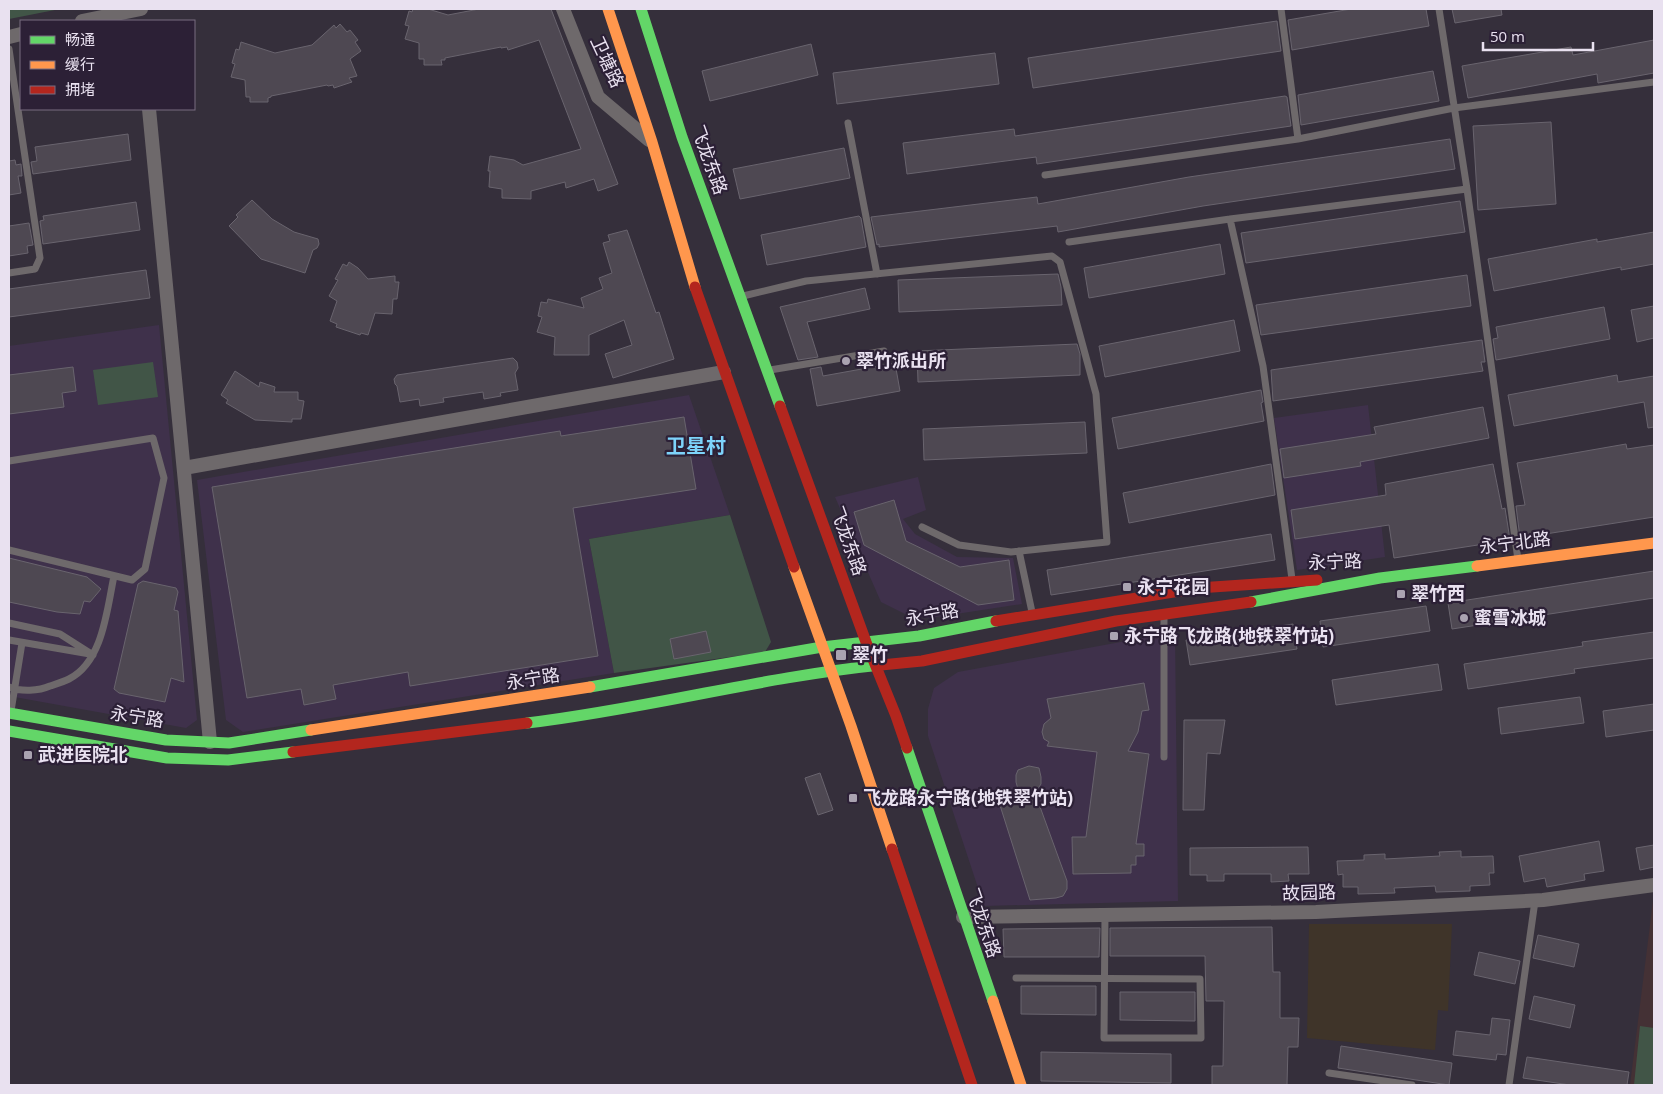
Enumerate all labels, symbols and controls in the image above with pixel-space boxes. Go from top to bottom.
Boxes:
legend [20,20,195,110]
scale bar [1483,20,1593,52]
text: 50 m [1490,26,1525,46]
text: 畅通 [65,29,95,49]
street label: 卫塘路 [586,32,630,91]
text: 缓行 [65,54,95,74]
text: 拥堵 [65,79,95,99]
street label: 飞龙东路 [686,122,734,198]
place label: 翠竹派出所 [856,348,946,372]
marker: 翠竹派出所 [840,355,852,367]
district label: 卫星村 [666,432,726,459]
street label: 飞龙东路 [825,503,873,579]
street label: 永宁北路 [1478,526,1552,558]
street label: 永宁路 [1308,548,1362,574]
place label: 永宁花园 [1137,574,1209,598]
marker: 永宁花园 [1121,581,1133,593]
place label: 翠竹西 [1411,581,1465,605]
marker: 翠竹西 [1395,588,1407,600]
street label: 永宁路 [903,598,960,631]
place label: 蜜雪冰城 [1474,605,1546,629]
marker: 蜜雪冰城 [1458,612,1470,624]
place label: 永宁路飞龙路(地铁翠竹站) [1124,623,1334,647]
marker: 永宁路飞龙路(地铁翠竹站) [1108,630,1120,642]
place label: 翠竹 [852,642,888,666]
marker: 翠竹 [834,648,848,662]
street label: 永宁路 [504,662,561,694]
street label: 永宁路 [109,700,166,732]
place label: 武进医院北 [38,742,128,766]
marker: 武进医院北 [22,749,34,761]
place label: 飞龙路永宁路(地铁翠竹站) [863,785,1073,809]
marker: 飞龙路永宁路(地铁翠竹站) [847,792,859,804]
street label: 故园路 [1282,879,1336,905]
street label: 飞龙东路 [961,885,1007,961]

